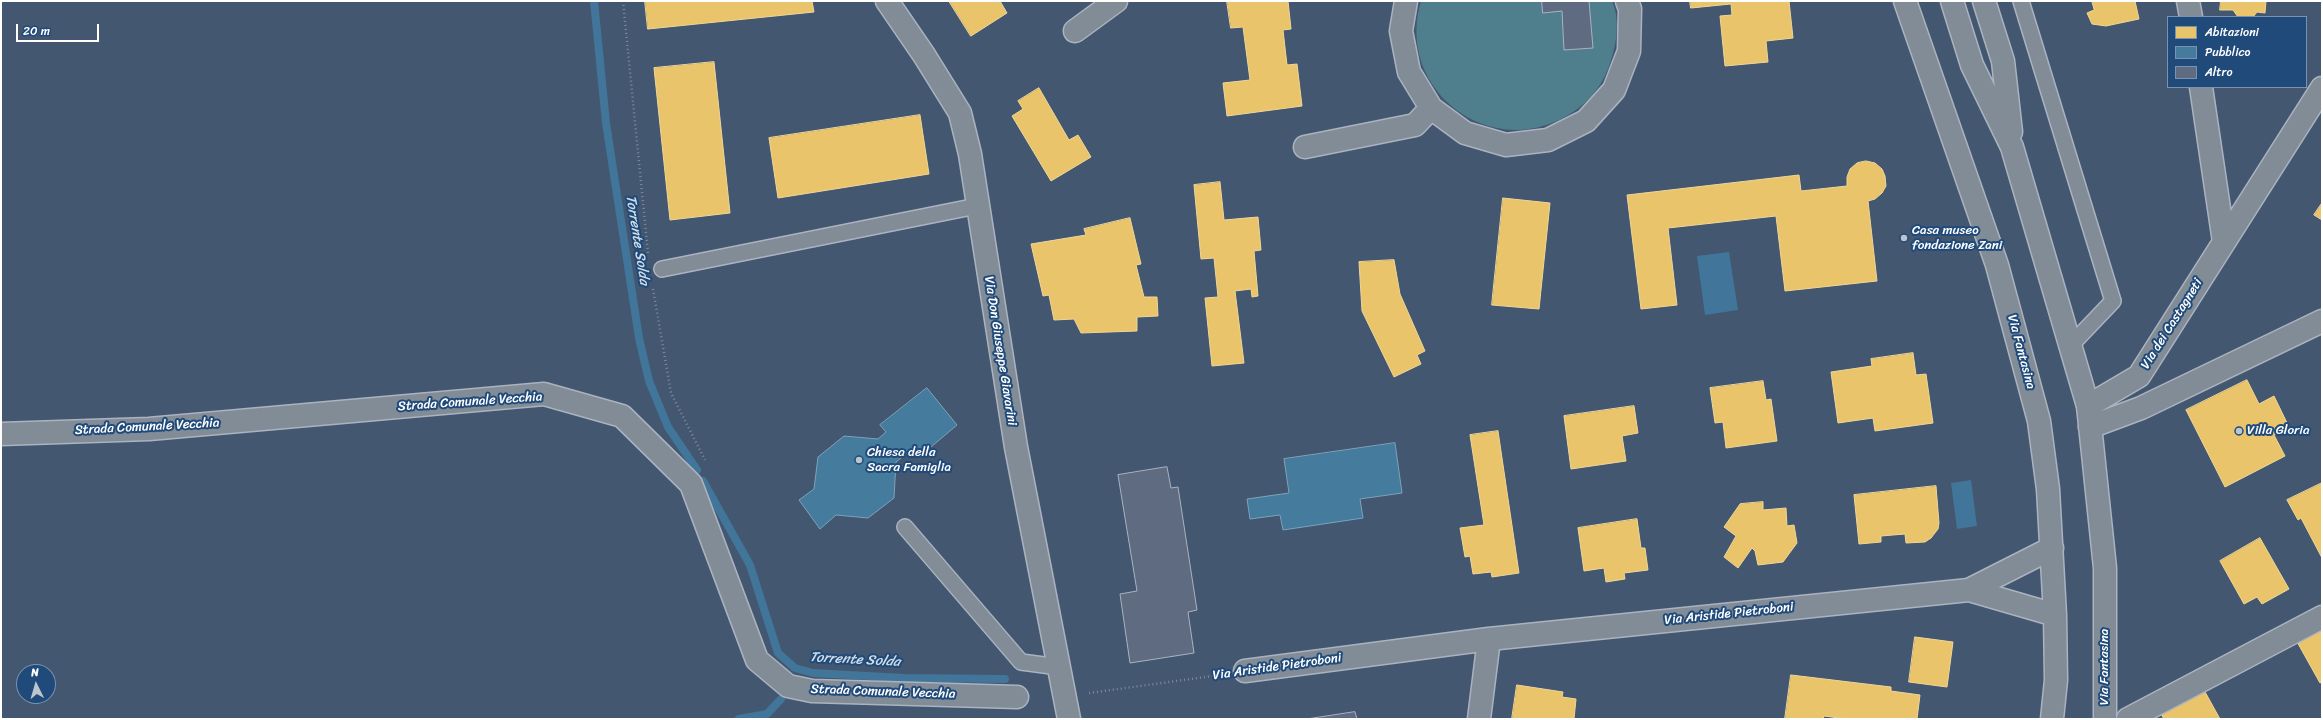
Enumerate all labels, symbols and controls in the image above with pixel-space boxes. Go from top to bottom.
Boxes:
scale bar [18,16,101,42]
legend [2167,16,2307,88]
text: 20 m [23,20,50,42]
text: Abitazioni [2205,21,2259,43]
text: Pubblico [2205,41,2250,63]
text: Altro [2205,61,2233,83]
water label: Torrente Solda [622,194,652,286]
place label: Casa museo fondazione Zani [1912,223,2002,254]
marker: Casa museo fondazione Zani [1899,233,1909,243]
street label: Via Don Giuseppe Giavarini [980,275,1020,427]
street label: Via dei Castagneti [2138,276,2206,372]
street label: Via Fantasina [2004,313,2038,391]
street label: Strada Comunale Vecchia [397,389,543,415]
street label: Strada Comunale Vecchia [74,415,220,439]
place label: Villa Gloria [2247,423,2309,439]
marker: Villa Gloria [2234,426,2244,436]
place label: Chiesa della Sacra Famiglia [867,445,951,476]
marker: Chiesa della Sacra Famiglia [854,455,864,465]
street label: Via Aristide Pietroboni [1664,599,1794,629]
street label: Via Fantasina [2097,629,2113,705]
water label: Torrente Solda [809,649,901,671]
street label: Via Aristide Pietroboni [1212,650,1342,684]
text: N [30,663,40,682]
north arrow [16,664,56,704]
street label: Strada Comunale Vecchia [810,682,956,702]

